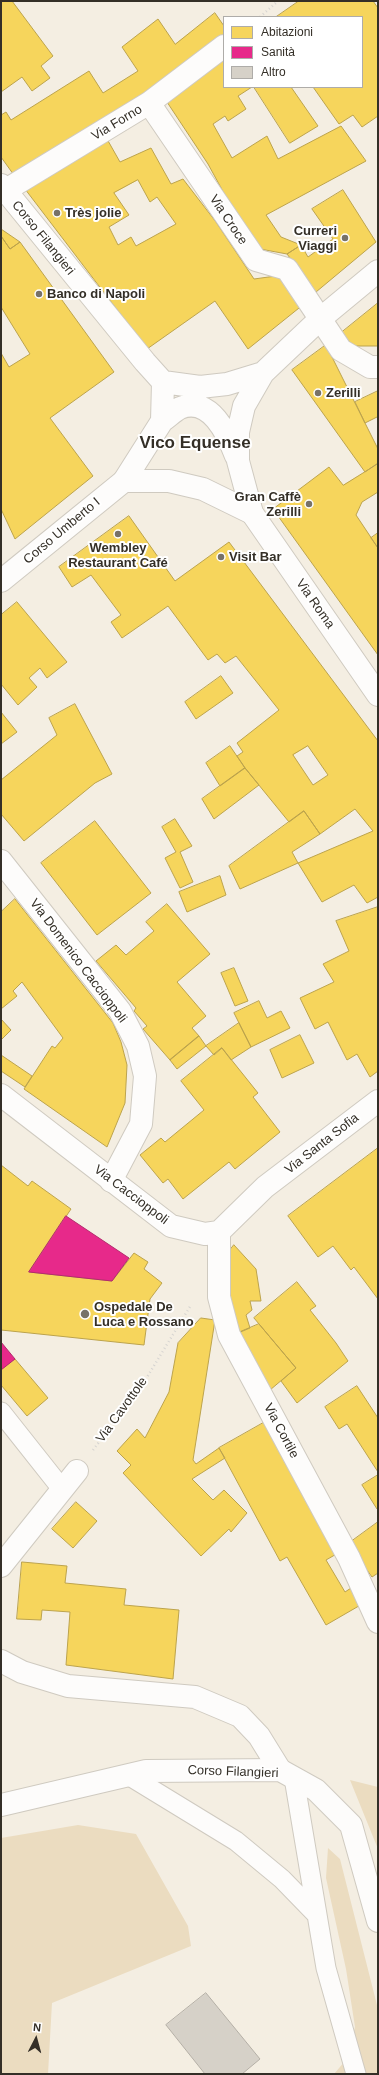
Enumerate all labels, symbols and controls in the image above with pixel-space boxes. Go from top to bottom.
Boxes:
legend [223,16,363,88]
text: Abitazioni [261,25,313,39]
text: Sanità [261,45,295,59]
text: Altro [261,65,286,79]
street label: Via Forno [89,102,145,144]
street label: Via Croce [206,192,250,248]
street label: Corso Filangieri [8,198,78,278]
place label: Très jolie [65,205,121,221]
marker: Très jolie [52,208,62,218]
place label: Curreri Viaggi [294,223,337,254]
marker: Curreri Viaggi [340,233,350,243]
place label: Banco di Napoli [47,286,145,302]
marker: Banco di Napoli [34,289,44,299]
place label: Zerilli [326,385,361,401]
marker: Zerilli [313,388,323,398]
district label: Vico Equense [139,433,251,453]
place label: Gran Caffè Zerilli [235,489,301,520]
street label: Corso Umberto I [20,494,104,568]
marker: Gran Caffè Zerilli [304,499,314,509]
marker: Wembley Restaurant Café [113,529,123,539]
place label: Wembley Restaurant Café [68,540,168,571]
place label: Visit Bar [229,549,282,565]
marker: Visit Bar [216,552,226,562]
street label: Via Roma [292,576,338,632]
street label: Via Domenico Caccioppoli [26,896,130,1026]
street label: Via Santa Sofia [282,1110,362,1178]
street label: Via Caccioppoli [91,1162,171,1228]
place label: Ospedale De Luca e Rossano [94,1299,194,1330]
marker: Ospedale De Luca e Rossano [79,1308,91,1320]
street label: Via Cavottole [93,1374,151,1446]
street label: Via Cortile [260,1401,302,1461]
street label: Corso Filangieri [187,1763,279,1781]
north arrow [16,2019,56,2059]
text: N [33,2021,42,2033]

